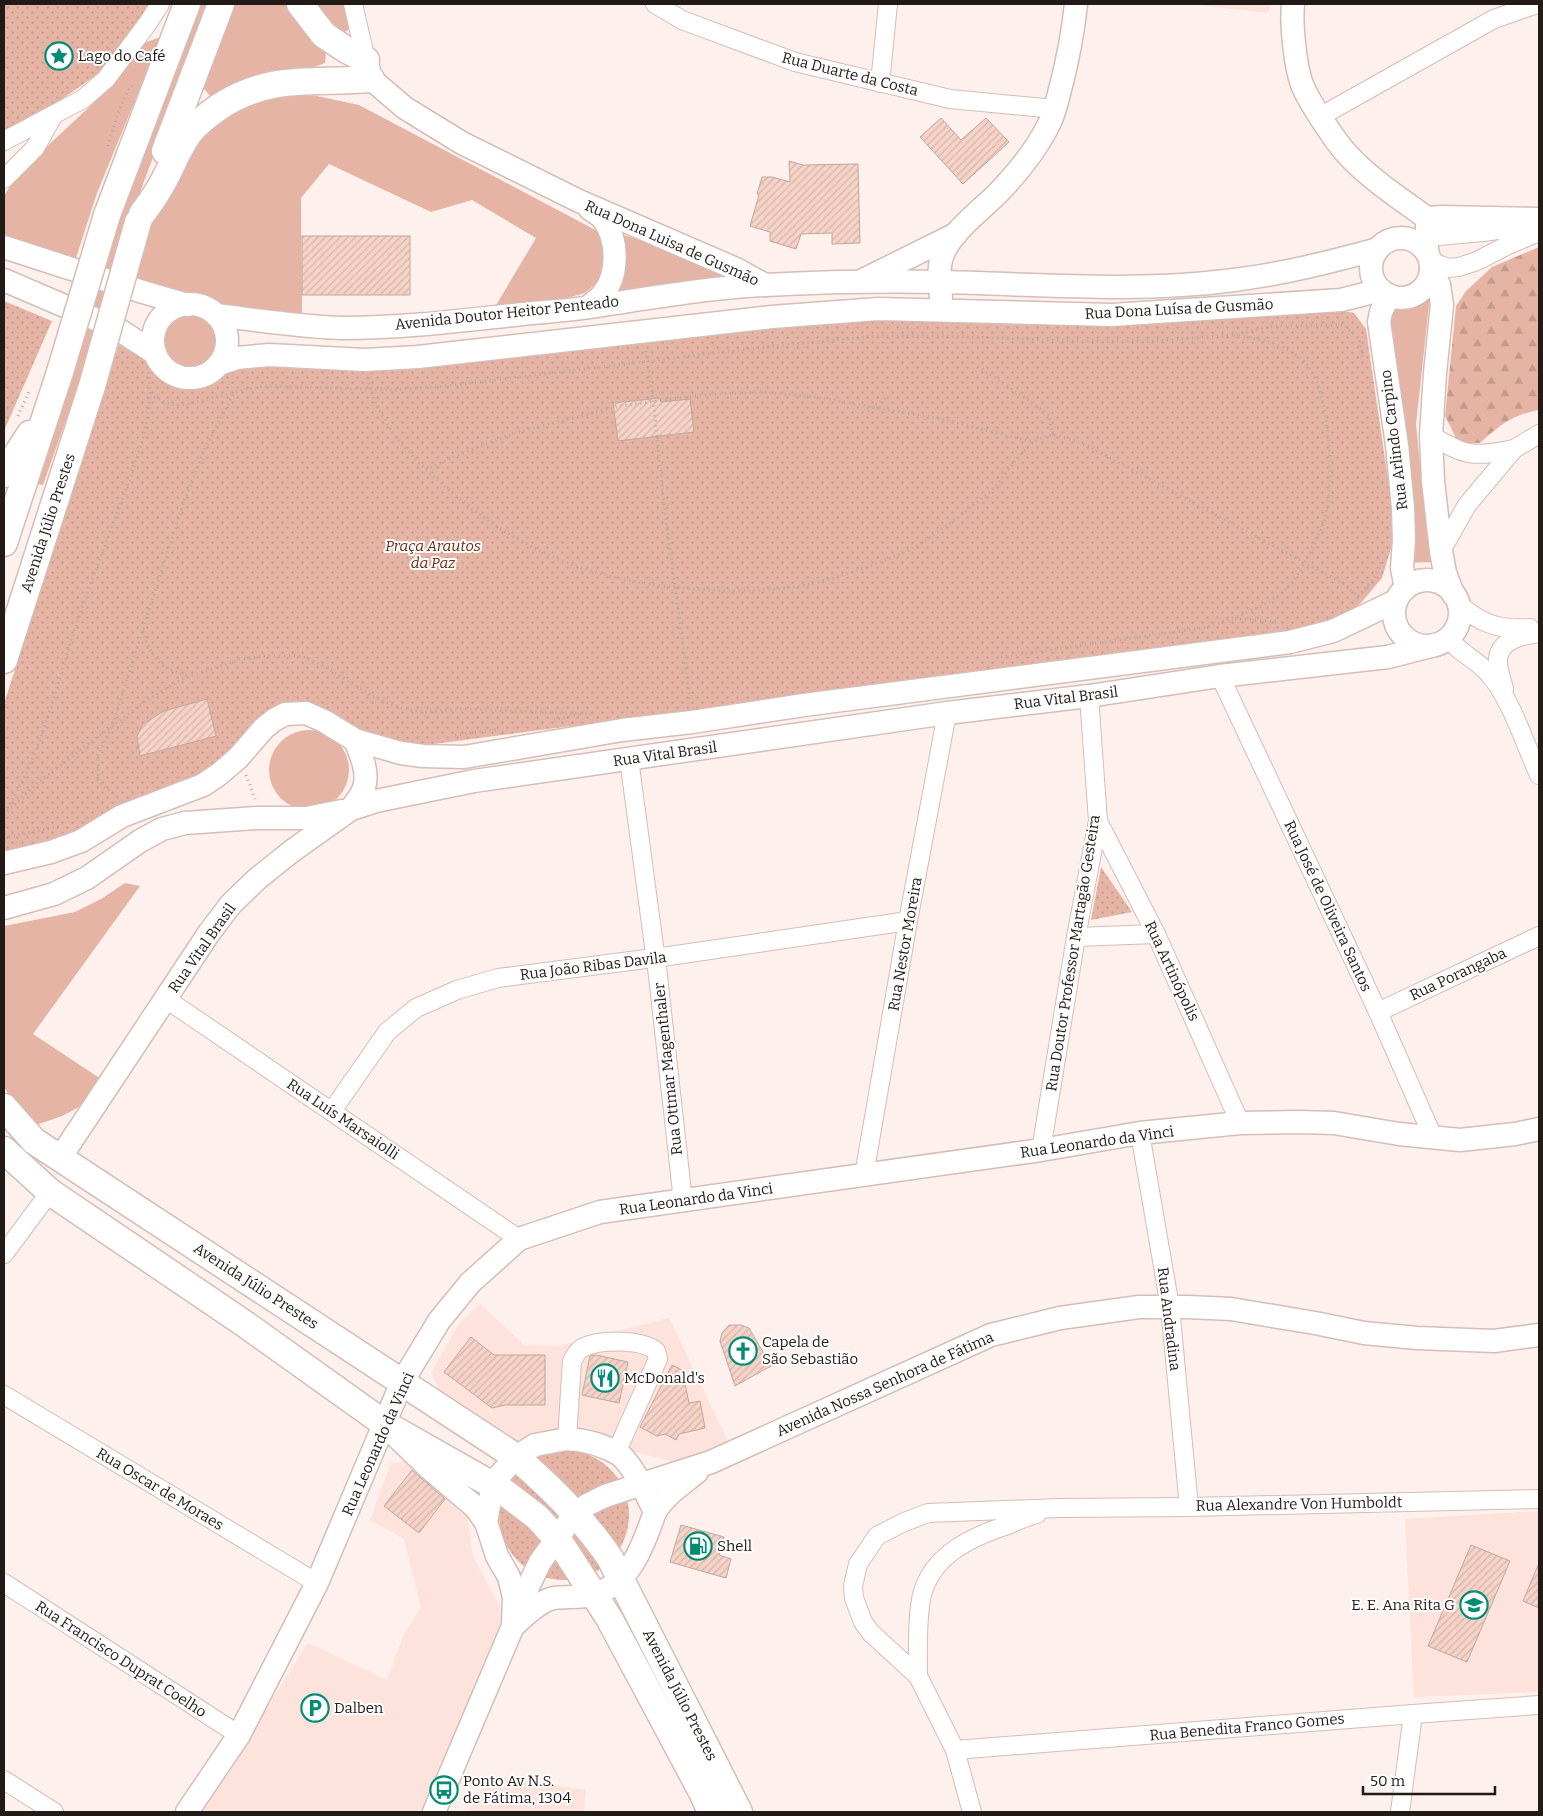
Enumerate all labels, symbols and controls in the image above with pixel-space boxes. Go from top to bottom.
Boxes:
place icon: Lago do Café [44,41,74,71]
place label: Lago do Café [78,47,166,65]
street label: Rua Duarte da Costa [780,48,920,100]
street label: Rua Dona Luisa de Gusmão [582,196,762,290]
street label: Avenida Doutor Heitor Penteado [394,292,620,334]
street label: Rua Dona Luísa de Gusmão [1084,295,1274,323]
street label: Rua Arlindo Carpino [1376,369,1412,511]
street label: Avenida Júlio Prestes [17,451,79,595]
park label: Praça Arautos da Paz [385,537,481,572]
street label: Rua Vital Brasil [1013,683,1119,713]
street label: Rua Vital Brasil [612,738,718,770]
street label: Rua Doutor Professor Martagão Gesteira [1042,813,1104,1093]
street label: Rua José de Oliveira Santos [1280,818,1376,994]
street label: Rua Nestor Moreira [884,876,926,1012]
street label: Rua Vital Brasil [165,900,239,996]
street label: Rua Artinópolis [1141,918,1203,1024]
street label: Rua Porangaba [1407,944,1509,1004]
street label: Rua João Ribas Davila [519,948,667,984]
street label: Rua Ottmar Magenthaler [650,981,686,1156]
street label: Rua Luís Marsaiolli [283,1075,403,1164]
street label: Rua Leonardo da Vinci [1019,1122,1176,1162]
street label: Rua Leonardo da Vinci [618,1179,775,1219]
street label: Avenida Júlio Prestes [190,1239,322,1333]
street label: Rua Andradina [1154,1266,1184,1372]
street label: Avenida Nossa Senhora de Fátima [774,1328,996,1440]
place label: Capela de São Sebastião [762,1333,858,1368]
church icon: Capela de São Sebastião [728,1336,758,1366]
restaurant icon: McDonald's [590,1363,620,1393]
street label: Rua Leonardo da Vinci [338,1369,418,1519]
place label: McDonald's [624,1369,705,1387]
street label: Rua Oscar de Moraes [93,1444,227,1534]
street label: Rua Alexandre Von Humboldt [1196,1493,1403,1515]
fuel station icon: Shell [683,1531,713,1561]
place label: Shell [717,1537,752,1555]
school or university icon: E. E. Ana Rita G [1459,1590,1489,1620]
place label: E. E. Ana Rita G [1351,1596,1455,1614]
street label: Rua Francisco Duprat Coelho [32,1597,210,1721]
street label: Avenida Júlio Prestes [639,1626,721,1764]
parking icon: Dalben [300,1693,330,1723]
place label: Dalben [334,1699,384,1717]
street label: Rua Benedita Franco Gomes [1149,1710,1345,1744]
scale bar [1363,1764,1496,1796]
place label: Ponto Av N.S. de Fátima, 1304 [463,1772,571,1807]
text: 50 m [1370,1772,1406,1790]
bus stop icon: Ponto Av N.S. de Fátima, 1304 [429,1775,459,1805]

